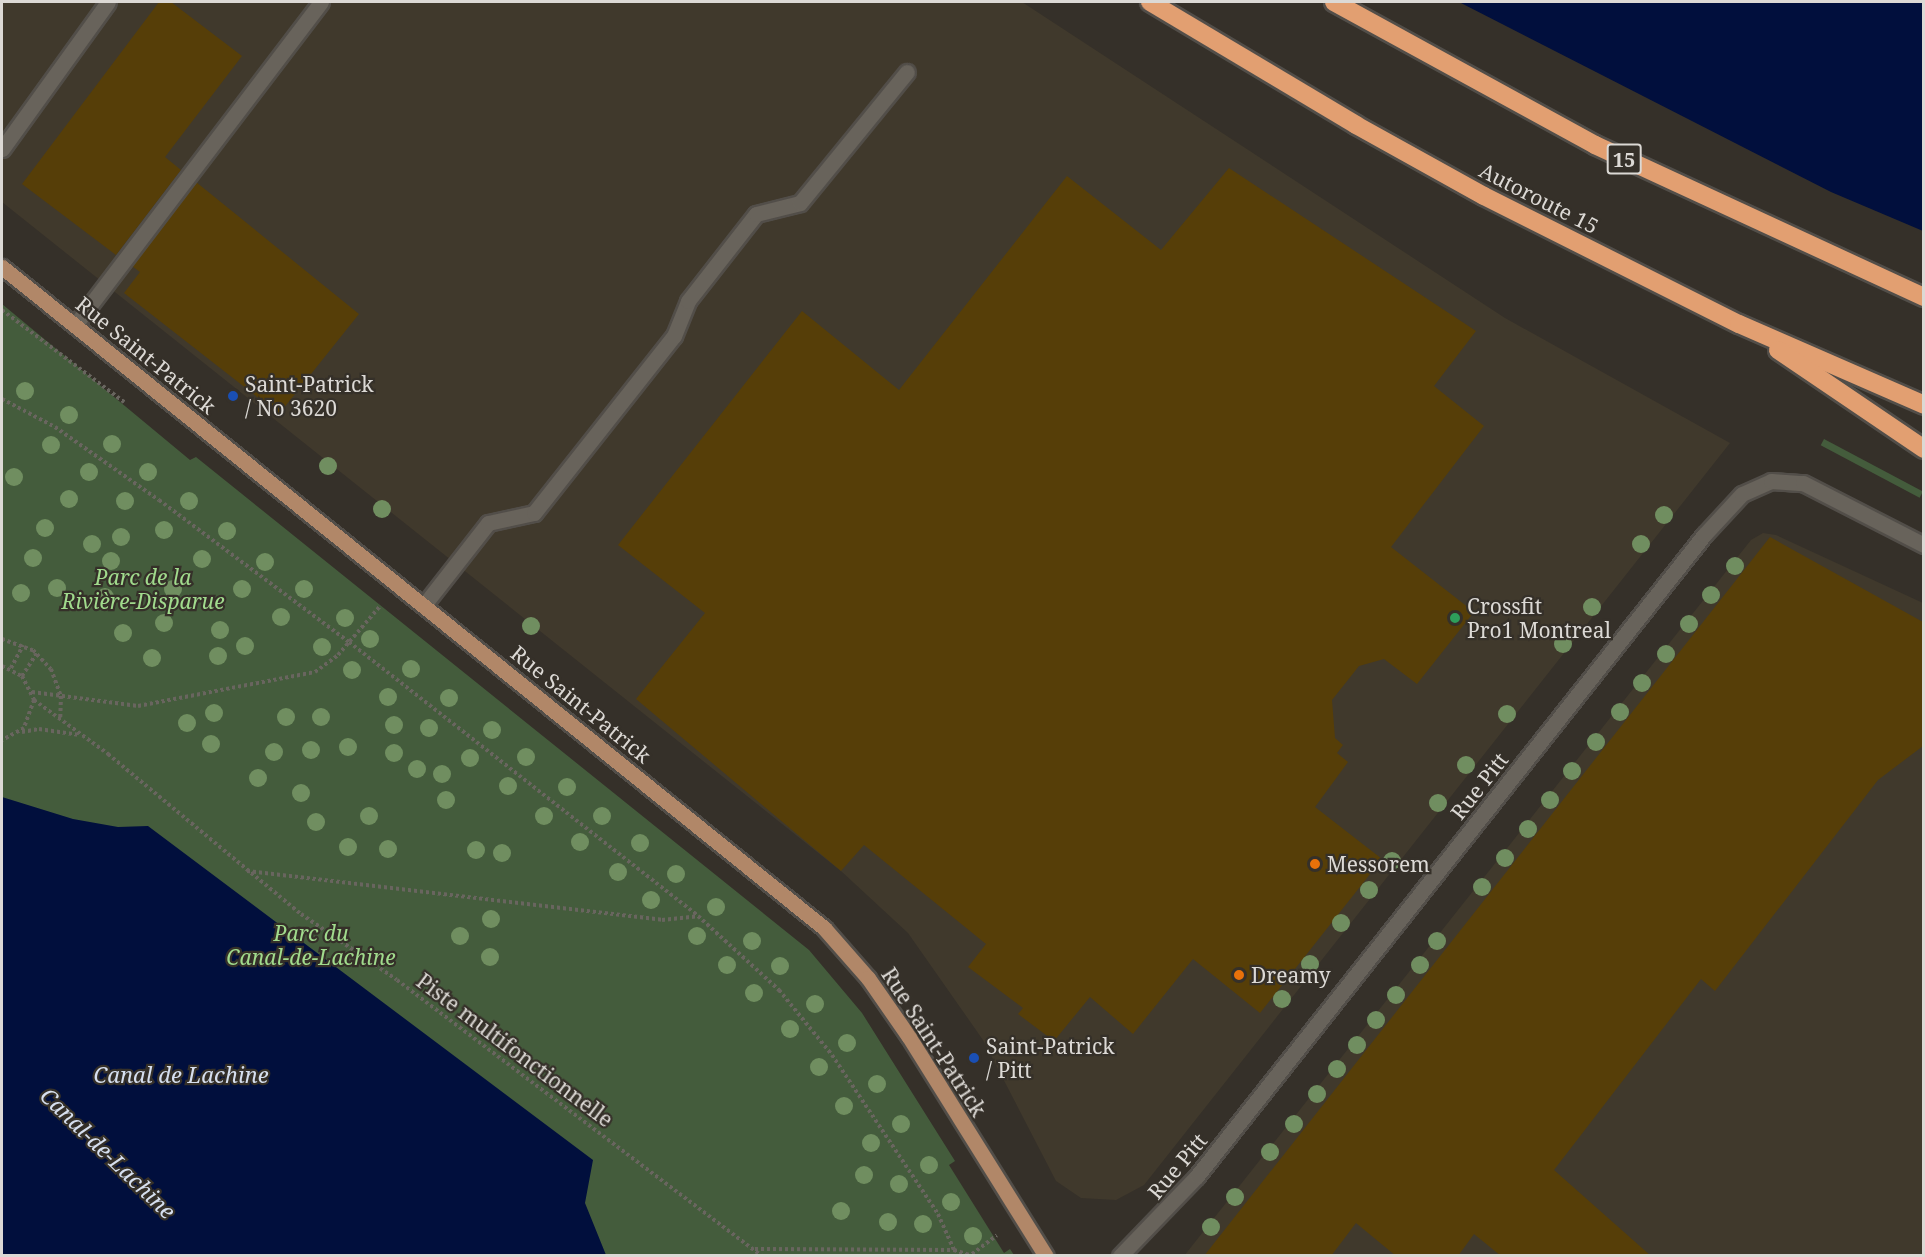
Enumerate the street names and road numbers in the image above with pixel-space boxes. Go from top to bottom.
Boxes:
road number: 15 [1606,142,1642,176]
street label: Autoroute 15 [1475,157,1603,239]
street label: Rue Saint-Patrick [71,291,221,419]
street label: Rue Saint-Patrick [506,640,656,768]
street label: Rue Pitt [1445,748,1513,824]
street label: Rue Saint-Patrick [876,963,992,1121]
street label: Piste multifonctionnelle [412,968,618,1132]
street label: Rue Pitt [1142,1128,1212,1204]

